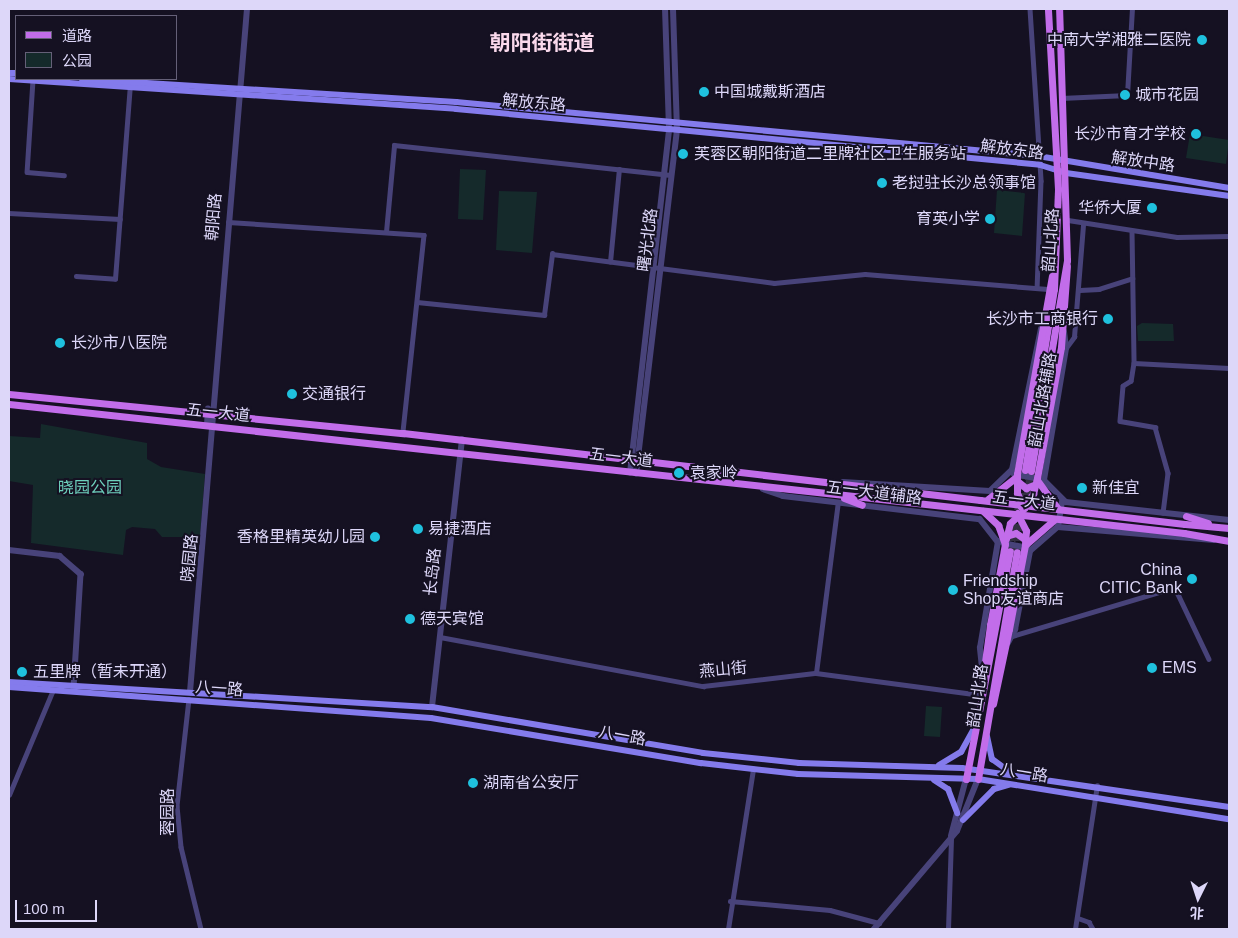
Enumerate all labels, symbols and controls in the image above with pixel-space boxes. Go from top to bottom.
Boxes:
legend [15,15,178,80]
text: 道路 [62,27,92,44]
district label: 朝阳街街道 [490,30,594,56]
place label: 中南大学湘雅二医院 [1047,30,1191,50]
marker: 中南大学湘雅二医院 [1195,33,1209,47]
text: 公园 [62,52,92,69]
place label: 中国城戴斯酒店 [714,82,826,102]
place label: 城市花园 [1135,85,1199,105]
marker: 中国城戴斯酒店 [698,86,710,98]
marker: 城市花园 [1119,89,1131,101]
street label: 解放东路 [501,91,567,115]
place label: 长沙市育才学校 [1074,124,1186,144]
marker: 长沙市育才学校 [1190,128,1202,140]
street label: 解放东路 [979,137,1045,163]
place label: 芙蓉区朝阳街道二里牌社区卫生服务站 [694,144,966,164]
marker: 芙蓉区朝阳街道二里牌社区卫生服务站 [676,147,690,161]
street label: 解放中路 [1110,148,1176,176]
place label: 老挝驻长沙总领事馆 [892,173,1036,193]
marker: 老挝驻长沙总领事馆 [876,177,888,189]
street label: 朝阳路 [202,192,226,242]
place label: 华侨大厦 [1078,198,1142,218]
marker: 华侨大厦 [1146,202,1158,214]
street label: 曙光北路 [635,207,661,273]
street label: 韶山北路 [1039,207,1063,273]
place label: 育英小学 [916,209,980,229]
marker: 育英小学 [984,213,996,225]
place label: 长沙市工商银行 [986,309,1098,329]
marker: 长沙市工商银行 [1102,313,1114,325]
place label: 长沙市八医院 [71,333,167,353]
marker: 长沙市八医院 [53,336,67,350]
street label: 韶山北路辅路 [1025,351,1061,449]
place label: 交通银行 [302,384,366,404]
marker: 交通银行 [286,388,298,400]
street label: 五一大道 [185,400,251,426]
street label: 五一大道 [588,445,654,471]
place label: 袁家岭 [690,463,738,483]
marker: 袁家岭 [672,466,686,480]
park label: 晓园公园 [58,478,122,498]
street label: 五一大道辅路 [825,478,923,508]
place label: 新佳宜 [1092,478,1140,498]
marker: 新佳宜 [1076,482,1088,494]
street label: 五一大道 [991,488,1057,514]
place label: 易捷酒店 [428,519,492,539]
marker: 易捷酒店 [412,523,424,535]
place label: 香格里精英幼儿园 [237,527,365,547]
marker: 香格里精英幼儿园 [369,531,381,543]
street label: 晓园路 [178,533,202,583]
street label: 长岛路 [421,547,445,597]
place label: China CITIC Bank [1099,560,1182,598]
place label: Friendship Shop友谊商店 [963,571,1064,609]
marker: China CITIC Bank [1186,573,1198,585]
marker: Friendship Shop友谊商店 [947,584,959,596]
place label: 德天宾馆 [420,609,484,629]
marker: 德天宾馆 [404,613,416,625]
street label: 燕山街 [698,658,748,682]
place label: EMS [1162,658,1197,678]
place label: 五里牌（暂未开通） [33,662,177,682]
marker: EMS [1146,662,1158,674]
street label: 韶山北路 [964,663,992,729]
marker: 五里牌（暂未开通） [15,665,29,679]
street label: 八一路 [194,678,244,700]
street label: 八一路 [597,722,647,750]
street label: 八一路 [999,760,1049,786]
place label: 湖南省公安厅 [483,773,579,793]
marker: 湖南省公安厅 [467,777,479,789]
street label: 蓉园路 [158,788,178,836]
north arrow [1173,873,1223,923]
scale bar [18,890,100,922]
text: 100 m [23,900,65,917]
text: 北 [1189,904,1204,921]

